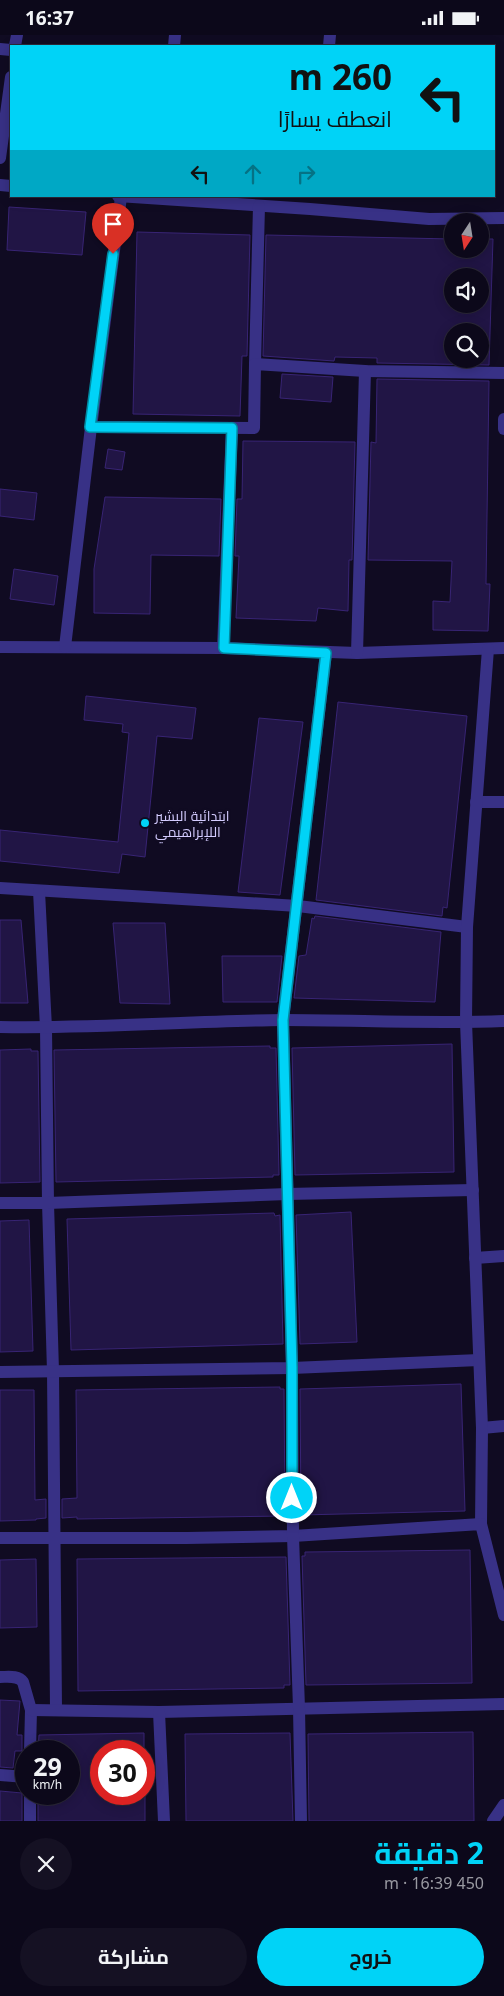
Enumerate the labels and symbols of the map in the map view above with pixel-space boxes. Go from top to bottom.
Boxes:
pin [92,203,134,254]
north arrow [444,213,489,257]
place label: ابتدائية البشير اللإبراهيمي [154,806,230,844]
marker: ابتدائية البشير اللإبراهيمي [139,817,151,829]
position arrow [265,1471,317,1523]
speed limit sign: 30 [90,1740,155,1805]

